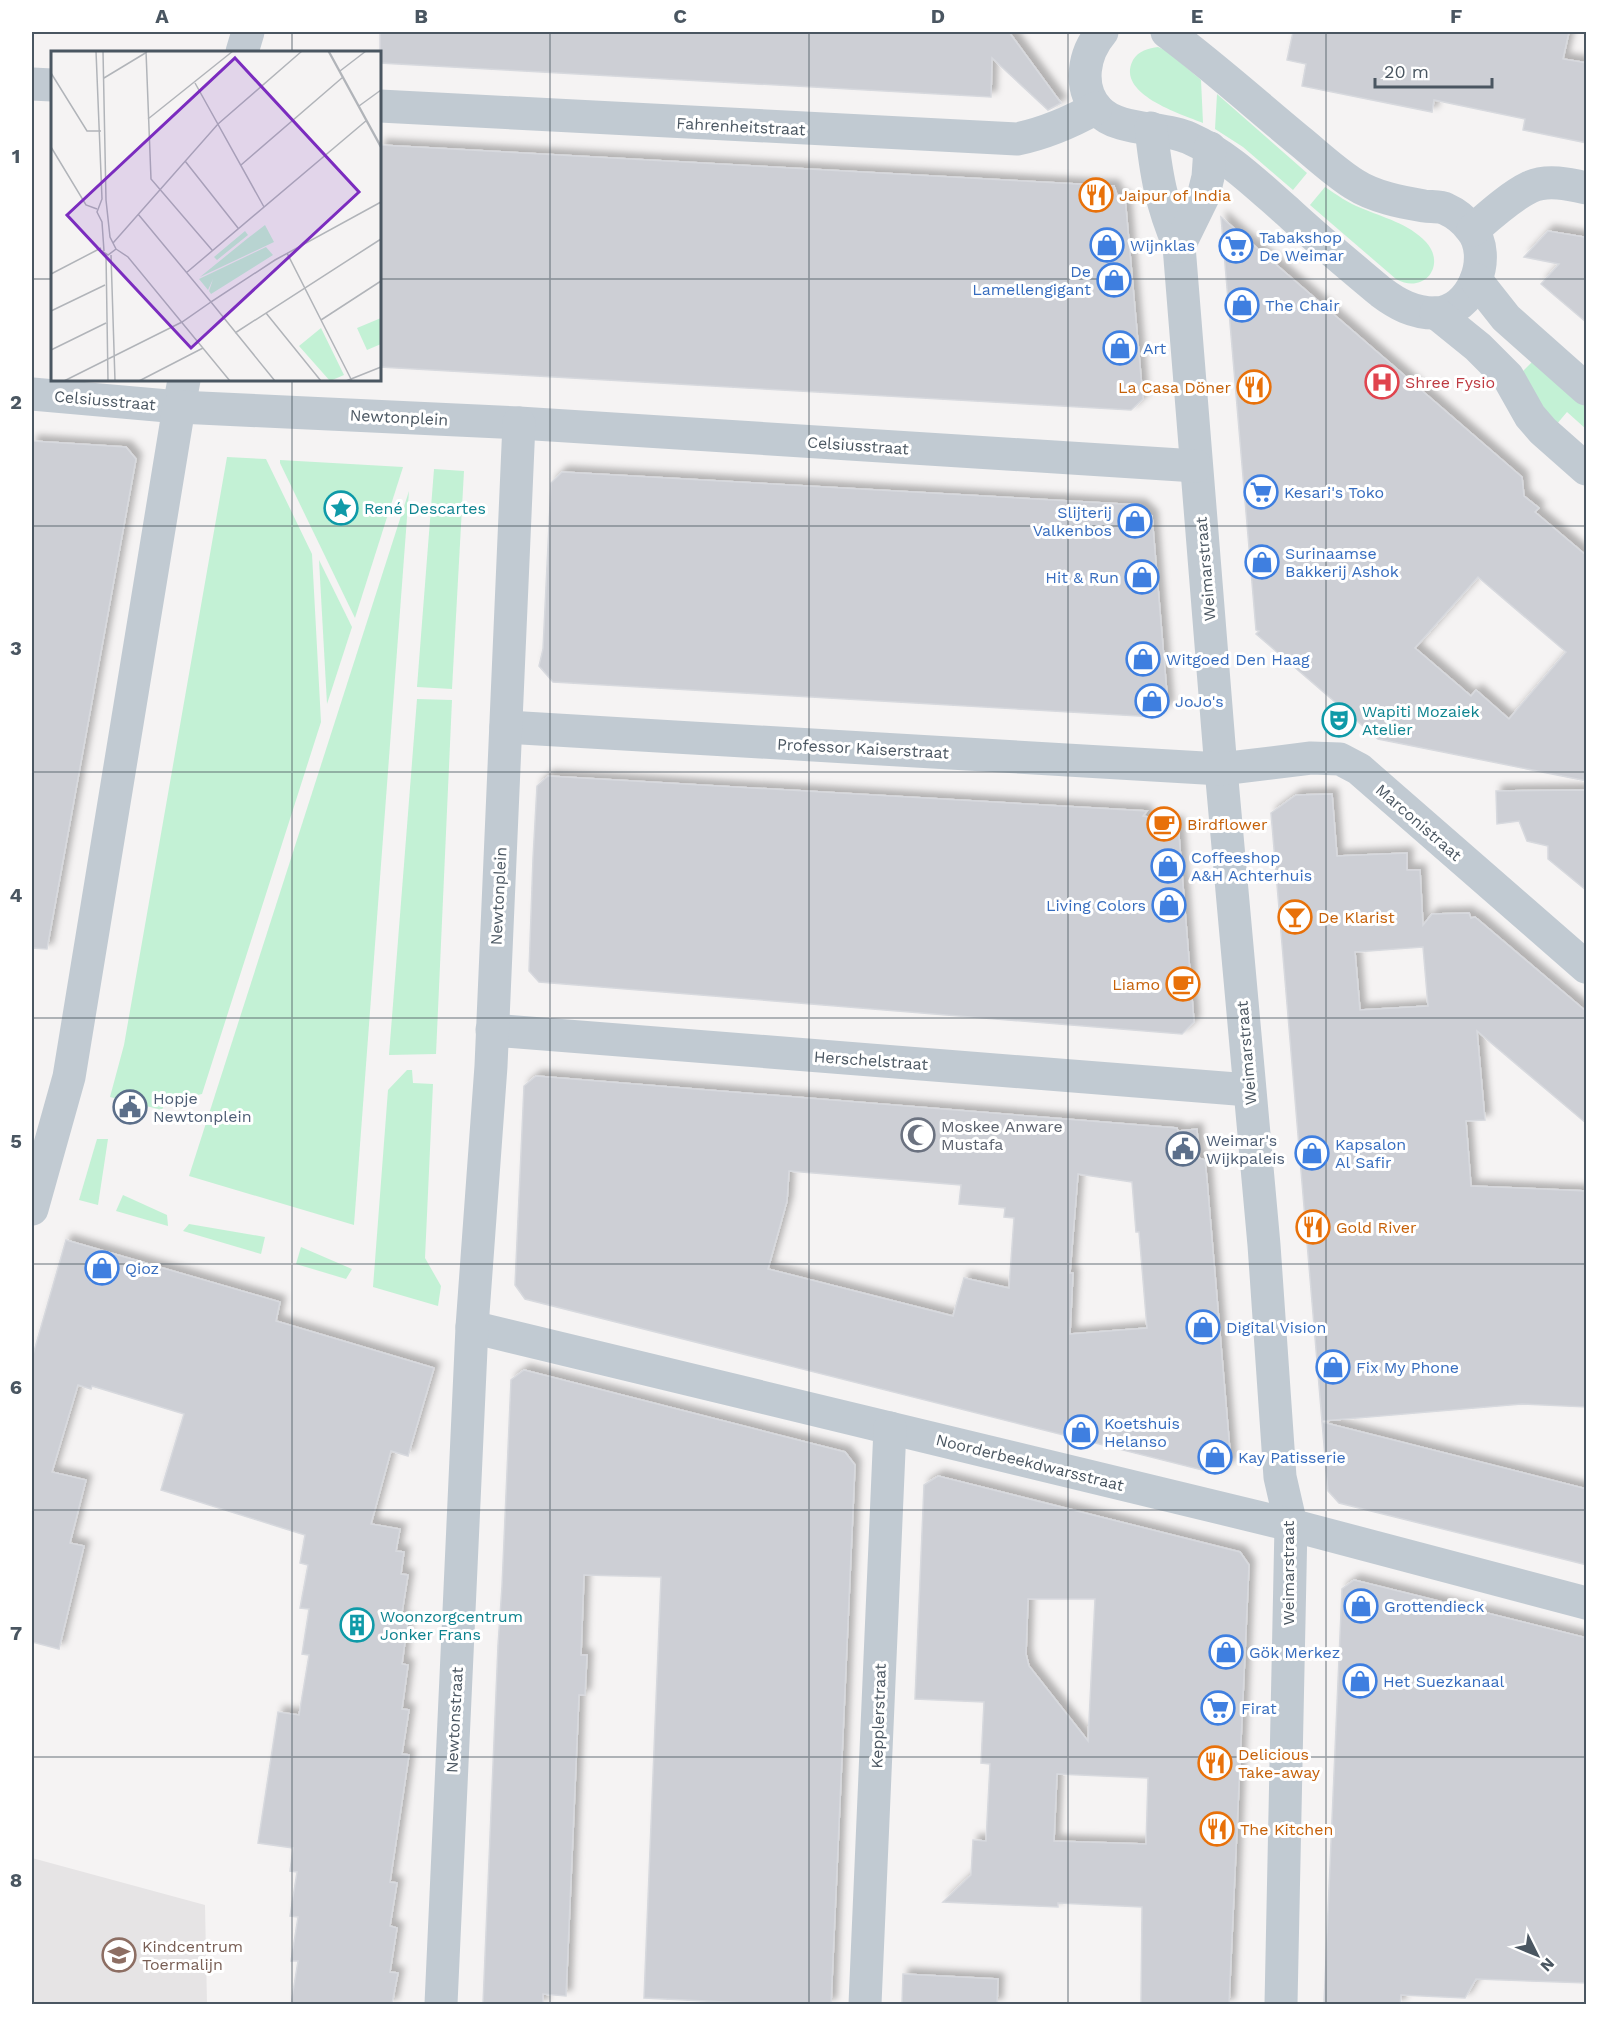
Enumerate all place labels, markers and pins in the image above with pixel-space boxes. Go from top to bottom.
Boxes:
restaurant icon: Jaipur of India [1078,177,1114,213]
place label: Jaipur of India [1119,186,1231,205]
shop icon: Wijnklas [1089,227,1125,263]
supermarket icon: Tabakshop De Weimar [1218,228,1254,264]
place label: Tabakshop De Weimar [1259,228,1344,265]
place label: Wijnklas [1130,236,1195,255]
place label: De Lamellengigant [972,262,1091,299]
shop icon: De Lamellengigant [1096,262,1132,298]
shop icon: The Chair [1224,287,1260,323]
place label: The Chair [1265,296,1340,315]
shop icon: Art [1102,330,1138,366]
place label: Art [1143,339,1167,358]
hospital icon: Shree Fysio [1364,364,1400,400]
restaurant icon: La Casa Döner [1236,369,1272,405]
place label: Shree Fysio [1405,373,1495,392]
place label: La Casa Döner [1118,378,1231,397]
supermarket icon: Kesari's Toko [1243,474,1279,510]
place label: Kesari's Toko [1284,483,1384,502]
place icon: René Descartes [323,490,359,526]
place label: René Descartes [364,499,486,518]
place label: Slijterij Valkenbos [1033,503,1112,540]
shop icon: Slijterij Valkenbos [1117,503,1153,539]
shop icon: Surinaamse Bakkerij Ashok [1244,544,1280,580]
place label: Surinaamse Bakkerij Ashok [1285,544,1399,581]
shop icon: Hit & Run [1124,559,1160,595]
place label: Hit & Run [1045,568,1119,587]
shop icon: Witgoed Den Haag [1125,641,1161,677]
place label: Witgoed Den Haag [1166,650,1310,669]
shop icon: JoJo's [1134,683,1170,719]
place label: JoJo's [1175,692,1224,711]
theatre icon: Wapiti Mozaiek Atelier [1321,702,1357,738]
place label: Wapiti Mozaiek Atelier [1362,702,1480,739]
cafe icon: Birdflower [1146,806,1182,842]
place label: Birdflower [1187,815,1268,834]
shop icon: Coffeeshop A&H Achterhuis [1150,848,1186,884]
place label: Coffeeshop A&H Achterhuis [1191,848,1312,885]
shop icon: Living Colors [1151,887,1187,923]
place label: Living Colors [1046,896,1146,915]
bar icon: De Klarist [1277,899,1313,935]
place label: De Klarist [1318,908,1395,927]
cafe icon: Liamo [1165,966,1201,1002]
place label: Liamo [1112,975,1160,994]
public building icon: Hopje Newtonplein [112,1089,148,1125]
place label: Hopje Newtonplein [153,1089,252,1126]
mosque icon: Moskee Anware Mustafa [900,1117,936,1153]
place label: Moskee Anware Mustafa [941,1117,1063,1154]
public building icon: Weimar's Wijkpaleis [1165,1131,1201,1167]
place label: Weimar's Wijkpaleis [1206,1131,1285,1168]
shop icon: Kapsalon Al Safir [1294,1135,1330,1171]
place label: Kapsalon Al Safir [1335,1135,1406,1172]
restaurant icon: Gold River [1295,1209,1331,1245]
place label: Gold River [1336,1218,1417,1237]
shop icon: Qioz [84,1250,120,1286]
place label: Qioz [125,1259,159,1278]
shop icon: Digital Vision [1185,1309,1221,1345]
place label: Digital Vision [1226,1318,1326,1337]
shop icon: Fix My Phone [1315,1349,1351,1385]
place label: Fix My Phone [1356,1358,1459,1377]
shop icon: Koetshuis Helanso [1063,1414,1099,1450]
place label: Koetshuis Helanso [1104,1414,1180,1451]
shop icon: Kay Patisserie [1197,1439,1233,1475]
place label: Kay Patisserie [1238,1448,1346,1467]
shop icon: Grottendieck [1343,1588,1379,1624]
place label: Grottendieck [1384,1597,1484,1616]
building icon: Woonzorgcentrum Jonker Frans [339,1607,375,1643]
place label: Woonzorgcentrum Jonker Frans [380,1607,523,1644]
shop icon: Gök Merkez [1208,1634,1244,1670]
place label: Gök Merkez [1249,1643,1340,1662]
shop icon: Het Suezkanaal [1342,1663,1378,1699]
place label: Het Suezkanaal [1383,1672,1505,1691]
supermarket icon: Firat [1200,1690,1236,1726]
place label: Firat [1241,1699,1277,1718]
restaurant icon: Delicious Take-away [1197,1745,1233,1781]
place label: Delicious Take-away [1238,1745,1321,1782]
restaurant icon: The Kitchen [1199,1811,1235,1847]
place label: The Kitchen [1240,1820,1333,1839]
school or university icon: Kindcentrum Toermalijn [101,1937,137,1973]
place label: Kindcentrum Toermalijn [142,1937,243,1974]

